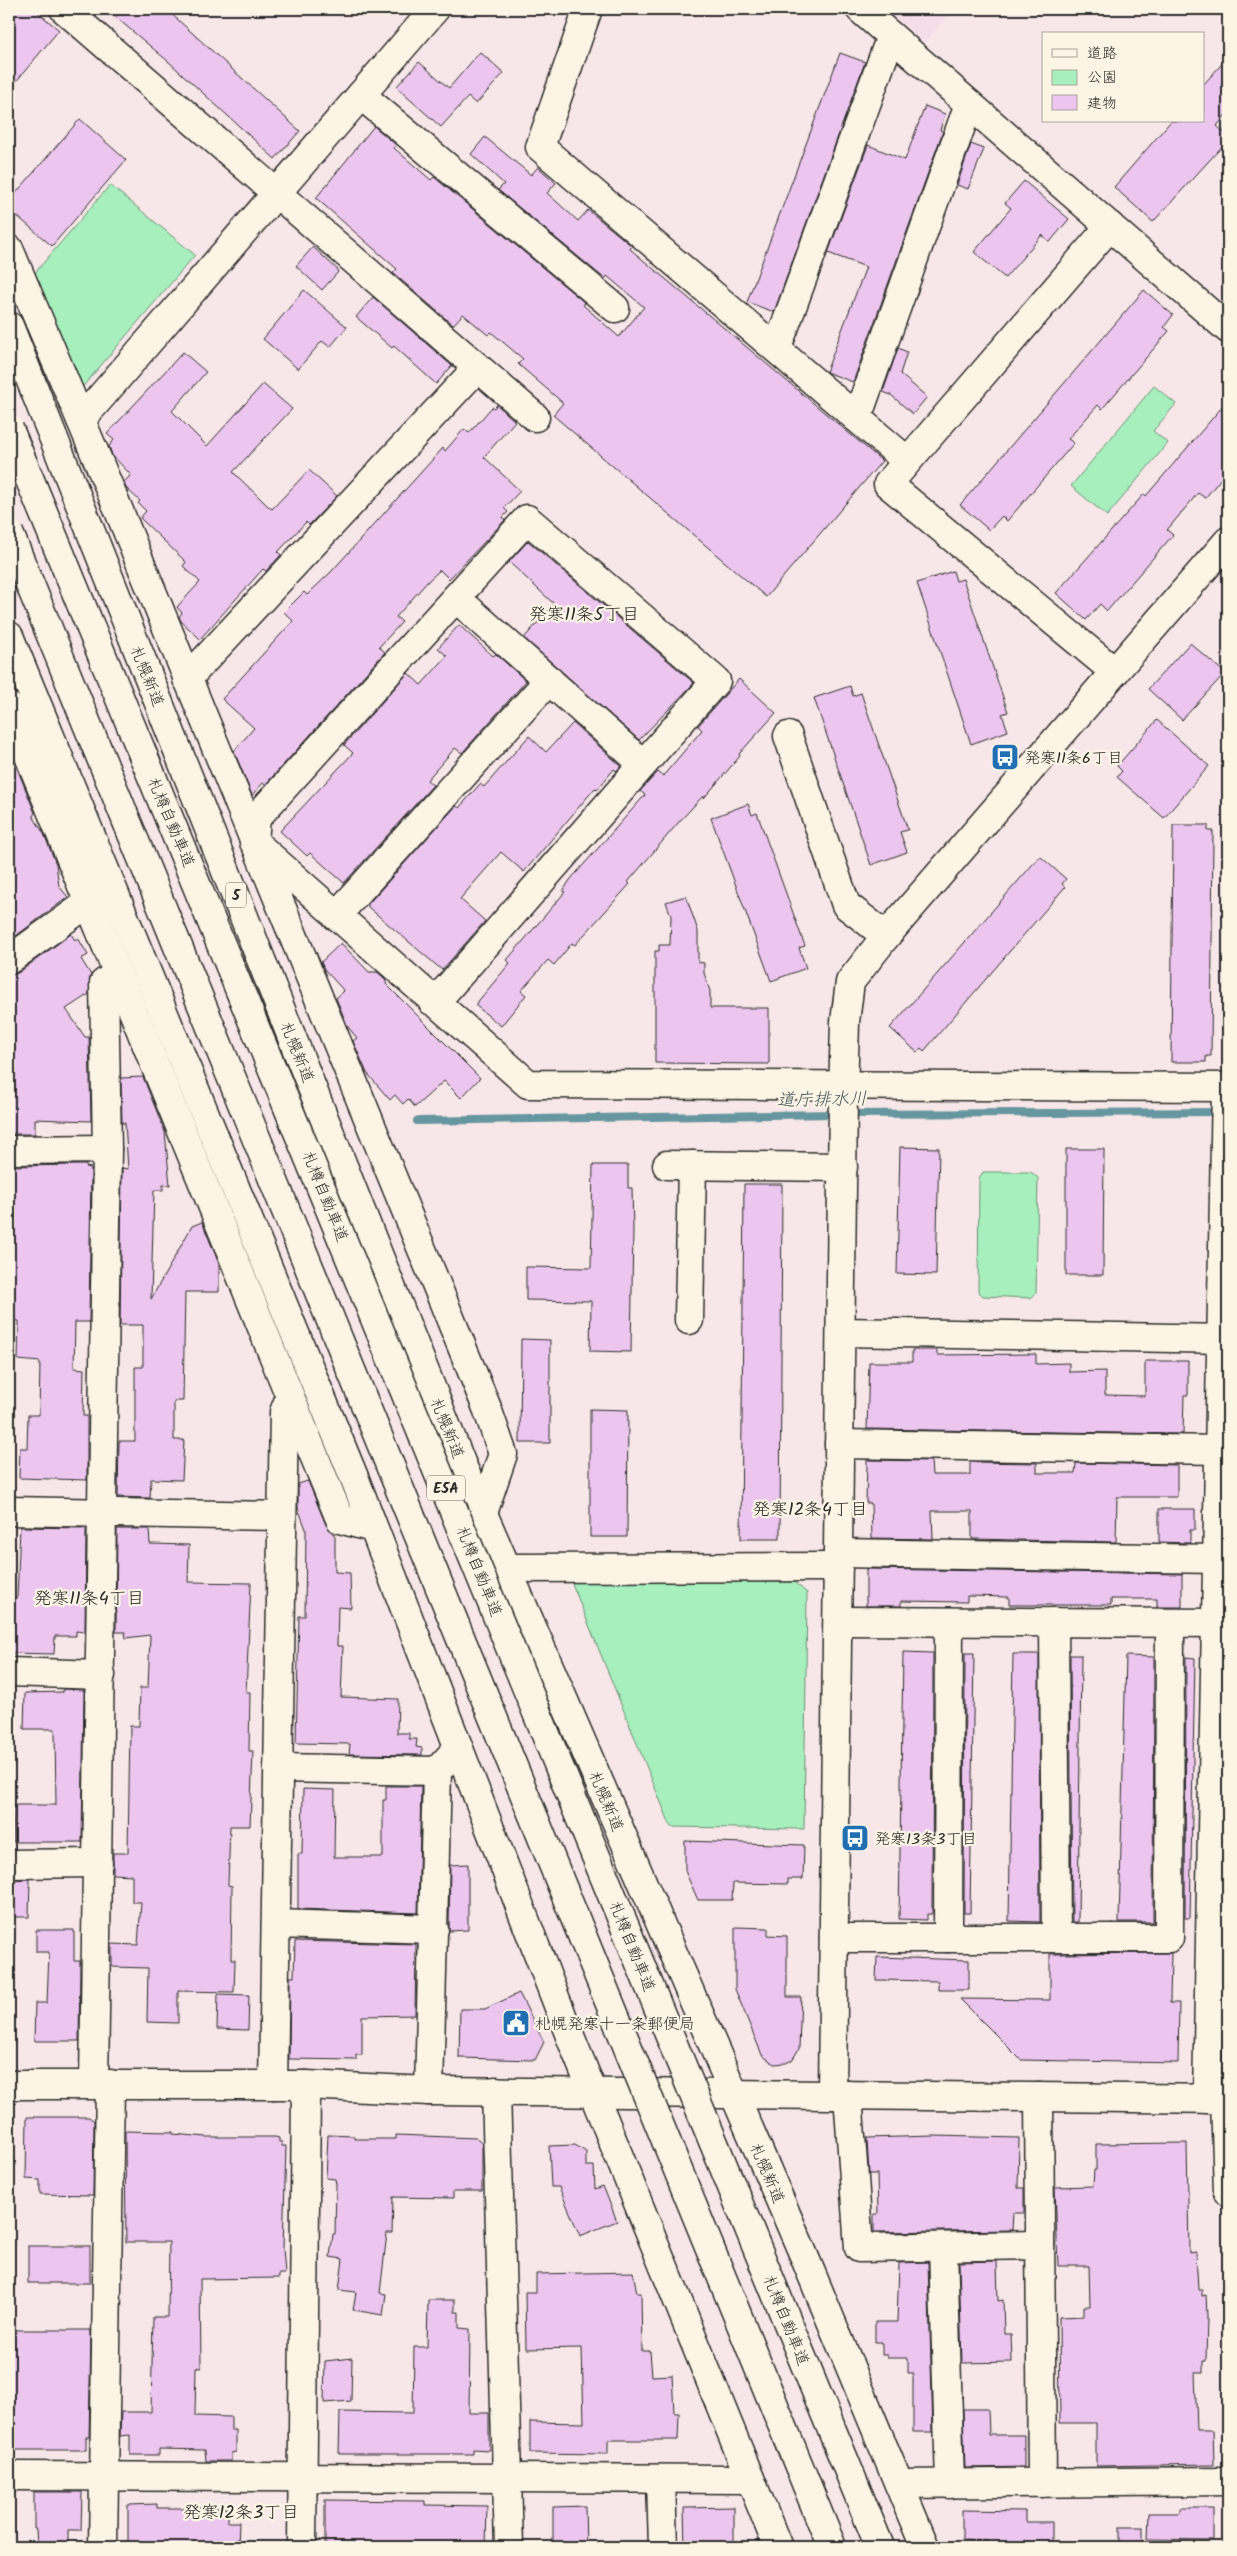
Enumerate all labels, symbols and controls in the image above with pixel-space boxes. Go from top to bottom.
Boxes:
legend [1042,32,1204,122]
text: 道路 [1087,42,1117,66]
text: 公園 [1087,66,1117,90]
text: 建物 [1087,92,1117,116]
district label: 発寒11条5丁目 [529,601,639,630]
street label: 札幌新道 [123,642,170,711]
bus stop icon: 発寒11条6丁目 [990,742,1020,772]
place label: 発寒11条6丁目 [1024,746,1123,771]
street label: 札樽自動車道 [140,774,201,872]
road number: 5 [226,882,246,908]
street label: 札幌新道 [273,1018,320,1087]
water label: 道庁排水川 [777,1085,867,1116]
street label: 札樽自動車道 [295,1147,354,1246]
street label: 札幌新道 [423,1394,470,1463]
road number: E5A [427,1476,465,1500]
district label: 発寒12条4丁目 [752,1496,868,1525]
street label: 札樽自動車道 [449,1522,508,1621]
district label: 発寒11条4丁目 [33,1585,145,1614]
street label: 札幌新道 [582,1767,630,1836]
bus stop icon: 発寒13条3丁目 [840,1823,870,1853]
place label: 発寒13条3丁目 [874,1827,977,1852]
street label: 札樽自動車道 [602,1897,661,1996]
public building icon: 札幌発寒十一条郵便局 [501,2008,531,2038]
place label: 札幌発寒十一条郵便局 [535,2012,695,2037]
street label: 札幌新道 [743,2139,791,2208]
street label: 札樽自動車道 [756,2271,815,2370]
district label: 発寒12条3丁目 [183,2499,299,2528]

